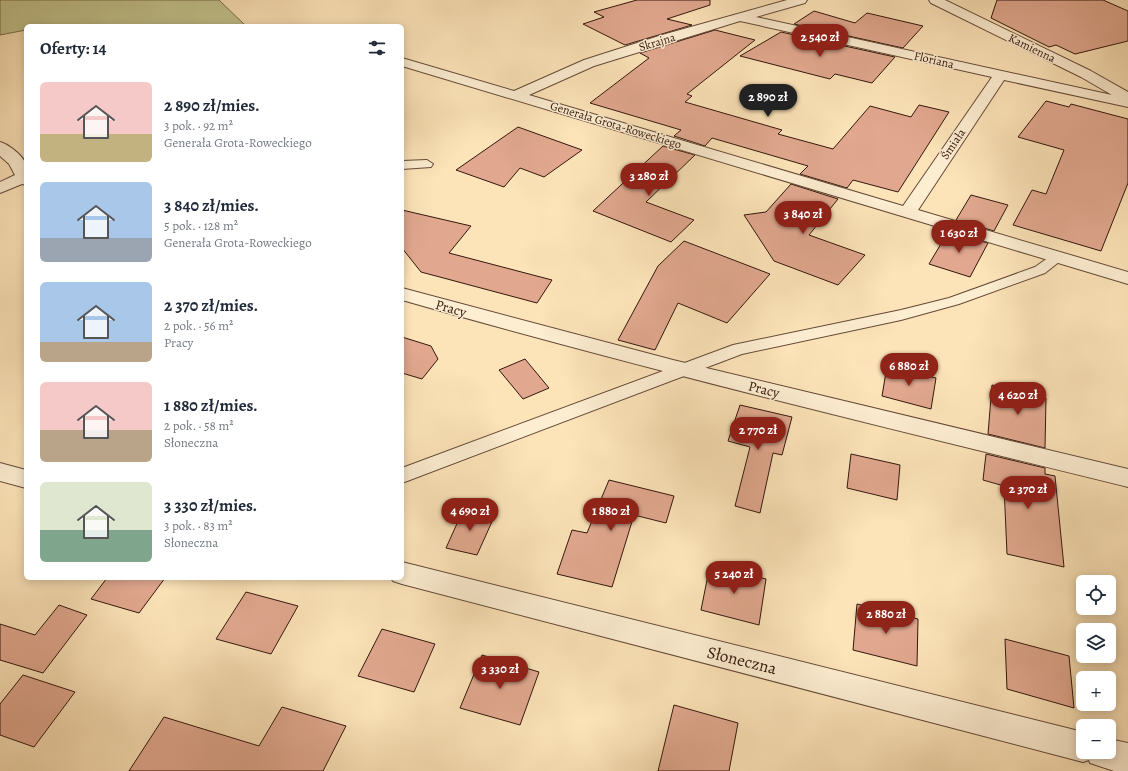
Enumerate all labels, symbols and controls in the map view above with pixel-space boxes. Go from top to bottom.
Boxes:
pin: 2 540 zł [779,24,861,58]
text: 2 540 zł [801,28,839,45]
street label: Skrajna [637,29,678,55]
street label: Kamienna [1006,30,1059,66]
text: Oferty: 14 [40,37,107,60]
icon: filters [366,37,388,59]
street label: Floriana [912,48,956,72]
pin: 2 890 zł [727,84,809,118]
text: 2 890 zł [748,88,788,105]
text: 2 890 zł/mies. [164,94,260,117]
street label: Generała Grota-Roweckiego [548,97,684,153]
icon: home [72,98,120,146]
text: 3 pok. · 92 m² [164,117,233,134]
street label: Śmiała [937,125,969,163]
text: Generała Grota-Roweckiego [164,134,312,151]
pin: 3 280 zł [608,163,690,197]
text: 3 280 zł [629,167,669,184]
text: 3 840 zł/mies. [164,194,259,217]
icon: home [72,198,120,246]
pin: 3 840 zł [762,201,844,235]
text: 3 840 zł [784,205,822,222]
text: 5 pok. · 128 m² [164,217,238,234]
pin: 1 630 zł [918,220,1000,254]
text: 1 630 zł [940,224,978,241]
text: Generała Grota-Roweckiego [164,234,312,251]
text: 2 370 zł/mies. [164,294,258,317]
street label: Pracy [433,295,469,322]
icon: home [72,298,120,346]
text: 2 pok. · 56 m² [164,317,233,334]
text: Pracy [164,334,193,351]
pin: 6 880 zł [868,353,950,387]
text: 6 880 zł [889,357,929,374]
street label: Pracy [746,376,782,403]
pin: 4 620 zł [977,382,1059,416]
text: 4 620 zł [998,386,1038,403]
text: 1 880 zł/mies. [164,394,258,417]
icon: home [72,398,120,446]
text: 2 pok. · 58 m² [164,417,234,434]
pin: 2 770 zł [717,417,799,451]
text: 2 770 zł [739,421,777,438]
text: Słoneczna [164,434,218,451]
pin: 2 370 zł [987,476,1069,510]
text: 2 370 zł [1009,480,1047,497]
text: 3 330 zł/mies. [164,494,257,517]
icon: home [72,498,120,546]
pin: 4 690 zł [429,498,511,532]
pin: 1 880 zł [570,498,652,532]
text: 4 690 zł [450,502,490,519]
text: 1 880 zł [592,502,630,519]
text: 3 pok. · 83 m² [164,517,233,534]
text: Słoneczna [164,534,218,551]
pin: 5 240 zł [693,561,775,595]
text: 5 240 zł [715,565,753,582]
map controls [1076,575,1116,759]
button: locate [1076,575,1116,615]
pin: 2 880 zł [845,601,927,635]
text: 2 880 zł [866,605,906,622]
button: layers [1076,623,1116,663]
street label: Słoneczna [705,641,779,680]
pin: 3 330 zł [459,656,541,690]
text: 3 330 zł [481,660,519,677]
button: + [1076,671,1116,711]
button: − [1076,719,1116,759]

